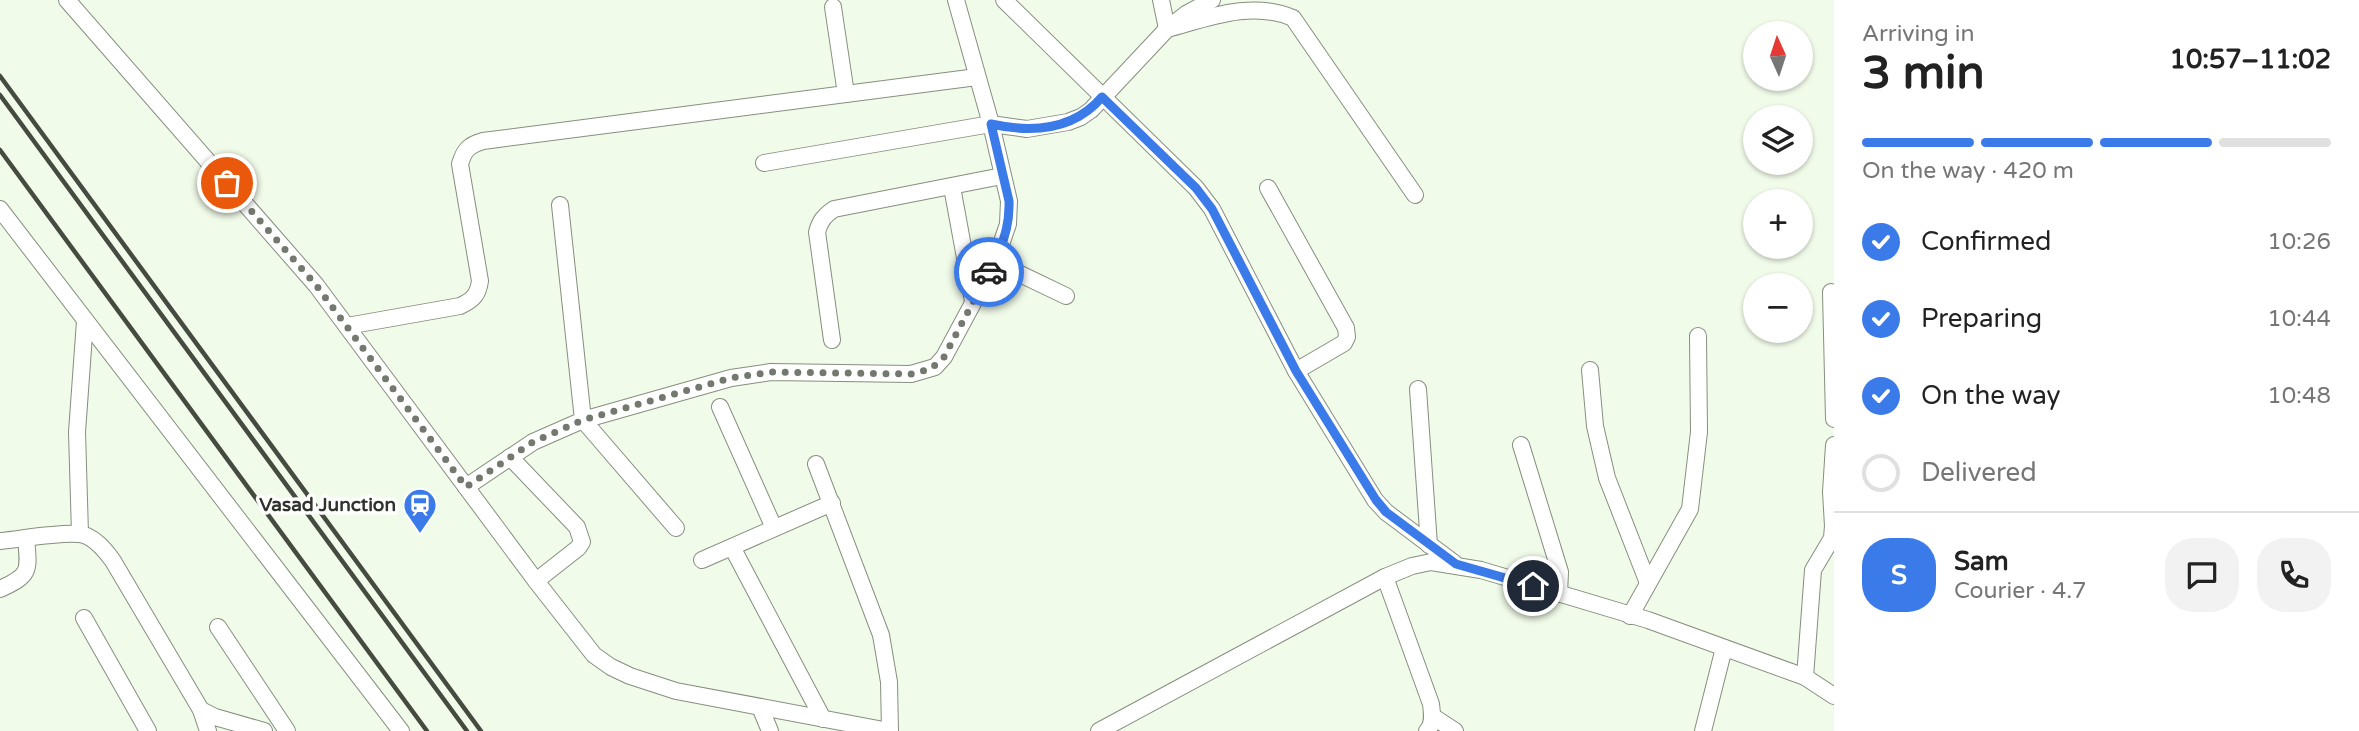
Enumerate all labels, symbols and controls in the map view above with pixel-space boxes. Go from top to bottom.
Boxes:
text: Arriving in [1862,20,1975,48]
north arrow [1743,21,1813,91]
map controls [1743,21,1813,343]
text: 10:57–11:02 [2170,44,2331,75]
text: 3 min [1862,46,1985,101]
button: layers [1743,105,1813,175]
pin [197,153,257,213]
text: On the way · 420 m [1862,157,2074,185]
icon: bag [208,164,246,202]
button: + [1743,189,1813,259]
icon: check [1862,223,1900,261]
text: Confirmed [1921,226,2051,257]
text: 10:26 [2267,228,2331,256]
courier [954,237,1024,307]
icon: car [970,253,1008,291]
button: − [1743,273,1813,343]
icon: check [1862,300,1900,338]
text: Preparing [1921,303,2042,334]
text: 10:44 [2267,305,2331,333]
icon: check [1862,377,1900,415]
text: On the way [1921,380,2061,411]
text: 10:48 [2267,382,2331,410]
text: Delivered [1921,457,2037,488]
station icon: Vasad Junction [401,486,439,535]
place label: Vasad Junction [259,494,396,516]
button: chat [2165,538,2239,612]
button: phone [2257,538,2331,612]
text: Sam [1954,546,2009,577]
pin [1503,556,1563,616]
text: S [1891,560,1907,591]
icon: home [1514,567,1552,605]
text: Courier · 4.7 [1954,577,2087,605]

